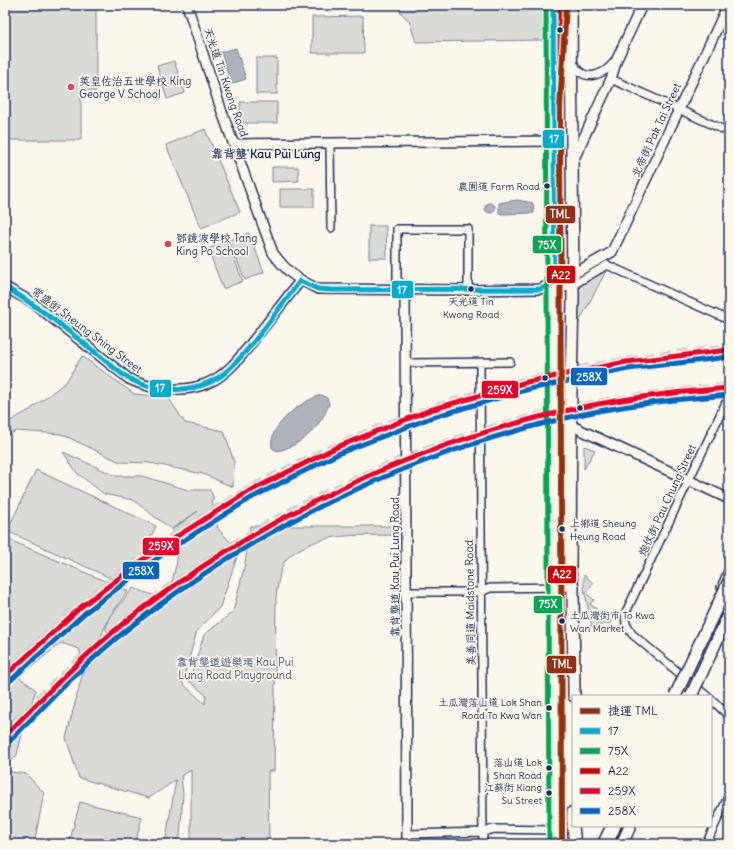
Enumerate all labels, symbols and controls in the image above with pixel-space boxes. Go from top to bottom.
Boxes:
street label: 天光道 Tin Kwong Road [201,25,252,139]
unlabelled marker [555,25,565,35]
place label: 英皇佐治五世學校 King George V School [79,74,191,101]
street label: 北帝街 Pak Tai Street [628,80,684,179]
marker: 英皇佐治五世學校 King George V School [66,82,76,92]
line badge: 17 [542,129,565,149]
text: 17 [549,132,559,146]
district label: 靠背壟 Kau Pui Lung [211,146,321,162]
place label: 農圃道 Farm Road [458,180,540,193]
marker: 農圃道 Farm Road [542,181,552,191]
line badge: TML [545,205,576,224]
text: TML [550,207,570,221]
place label: 鄧鏡波學校 Tang King Po School [176,231,257,258]
line badge: 75X [532,235,562,254]
text: 75X [538,238,556,252]
marker: 鄧鏡波學校 Tang King Po School [163,239,173,249]
line badge: A22 [546,265,576,284]
text: A22 [551,268,571,282]
line badge: 17 [391,280,414,299]
text: 17 [397,283,407,297]
street label: 常盛街 Sheung Shing Street [29,284,145,376]
marker: 天光道 Tin Kwong Road [466,284,476,294]
place label: 天光道 Tin Kwong Road [443,295,499,321]
line badge: 258X [570,367,608,386]
text: 258X [576,370,602,384]
unlabelled marker [540,373,550,383]
line badge: 17 [149,379,172,398]
line badge: 259X [481,380,519,399]
text: 17 [155,381,165,395]
text: 259X [487,383,513,397]
unlabelled marker [575,403,585,413]
street label: 炮仗街 Pau Chung Street [635,442,699,558]
street label: 靠背壟道 Kau Pui Lung Road [388,497,402,637]
place label: 上鄉道 Sheung Heung Road [570,517,636,543]
marker: 上鄉道 Sheung Heung Road [557,524,567,534]
line badge: 259X [142,537,180,556]
text: 259X [148,539,174,553]
street label: 美善同道 Maidstone Road [462,539,478,666]
line badge: 258X [122,561,160,580]
text: 258X [128,564,154,578]
line badge: A22 [547,565,577,584]
text: A22 [552,567,572,581]
line badge: 75X [533,595,563,614]
text: 75X [539,597,557,611]
place label: 土瓜灣街市 To Kwa Wan Market [570,609,655,635]
marker: 土瓜灣街市 To Kwa Wan Market [557,616,567,626]
park label: 靠背壟道遊樂場 Kau Pui Lung Road Playground [176,655,294,682]
line badge: TML [546,655,577,674]
text: TML [552,657,572,671]
legend [572,695,712,827]
place label: 土瓜灣落山道 Lok Shan Road To Kwa Wan [438,696,542,722]
marker: 土瓜灣落山道 Lok Shan Road To Kwa Wan [544,703,554,713]
text: 捷運 TML [608,703,658,718]
text: 17 [608,723,619,738]
text: 75X [608,743,629,758]
place label: 落山道 Lok Shan Road [493,756,542,782]
marker: 落山道 Lok Shan Road [544,763,554,773]
text: A22 [608,763,629,778]
place label: 江蘇街 Kiang Su Street [484,781,543,807]
text: 259X [608,783,636,798]
marker: 江蘇街 Kiang Su Street [544,788,554,798]
text: 258X [608,803,636,818]

